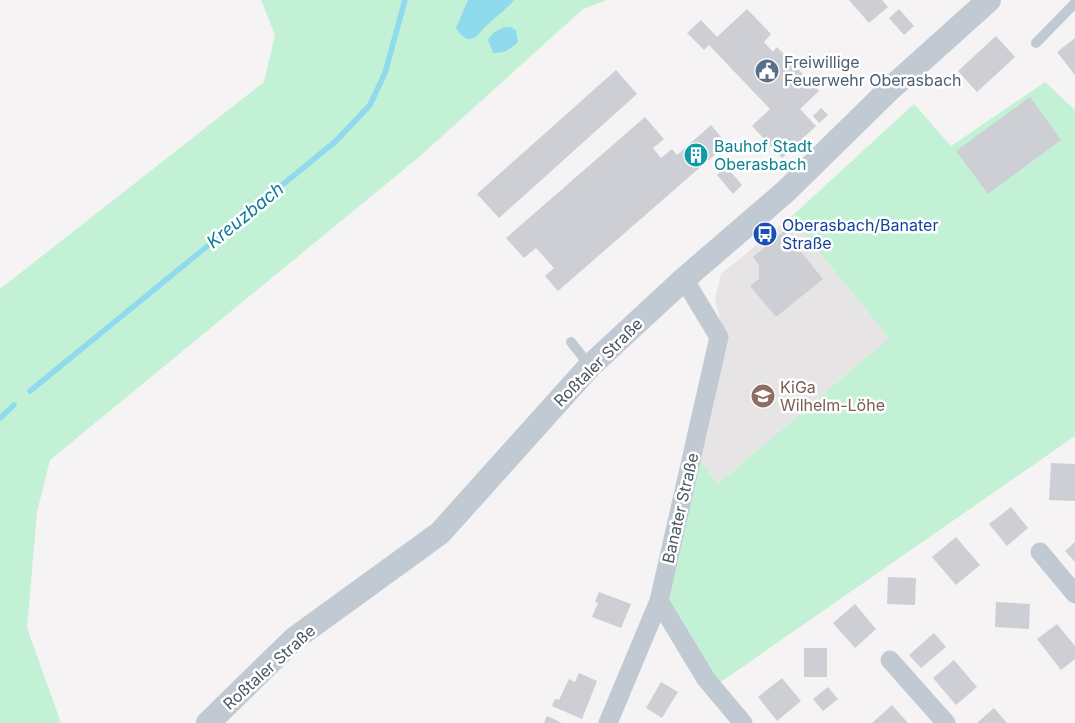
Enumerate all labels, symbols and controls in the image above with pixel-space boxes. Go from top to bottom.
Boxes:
place label: Freiwillige Feuerwehr Oberasbach [784,52,962,90]
public building icon: Freiwillige Feuerwehr Oberasbach [754,58,780,84]
place label: Bauhof Stadt Oberasbach [714,136,812,174]
building icon: Bauhof Stadt Oberasbach [683,142,709,168]
water label: Kreuzbach [202,178,288,252]
place label: Oberasbach/Banater Straße [782,215,938,253]
bus stop icon: Oberasbach/Banater Straße [752,221,778,247]
street label: Roßtaler Straße [549,313,647,411]
place label: KiGa Wilhelm-Löhe [780,377,885,415]
school or university icon: KiGa Wilhelm-Löhe [750,383,776,409]
street label: Banater Straße [658,451,702,565]
street label: Roßtaler Straße [219,620,319,714]

